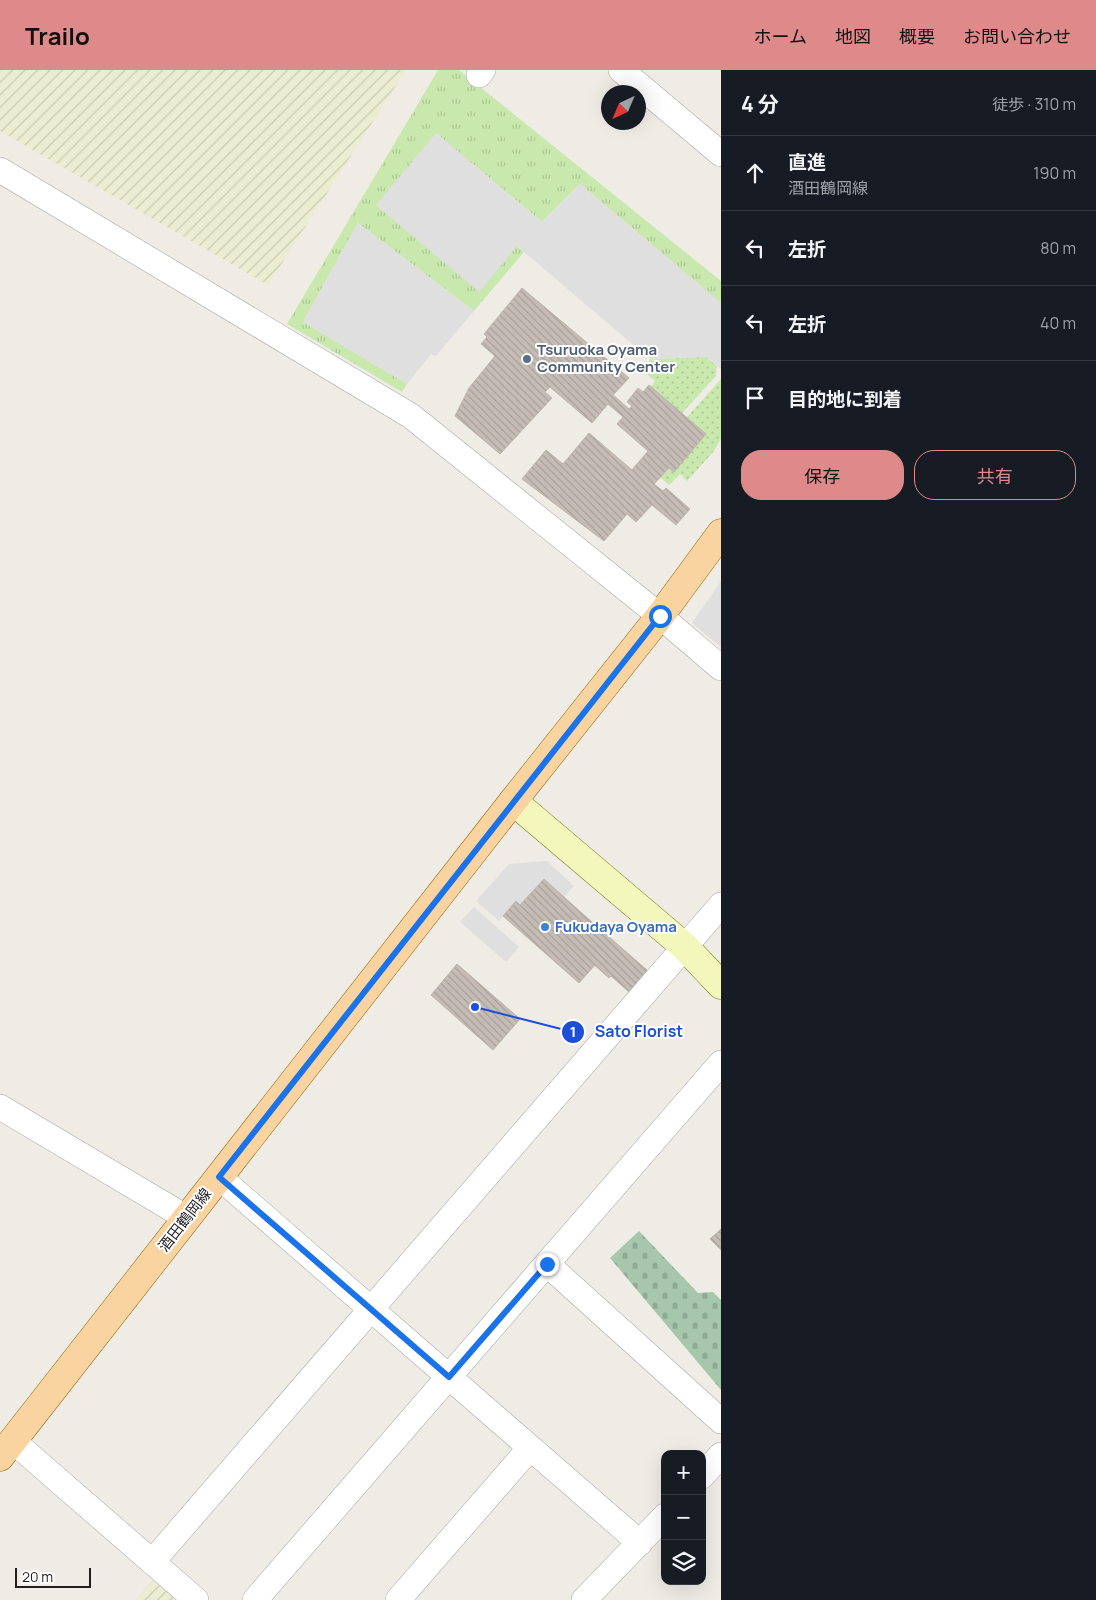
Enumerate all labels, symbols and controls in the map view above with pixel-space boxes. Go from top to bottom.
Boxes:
text: Trailo [25,19,90,52]
text: ホーム [754,24,807,48]
text: 地図 [835,24,871,48]
text: 概要 [899,24,935,48]
text: お問い合わせ [963,24,1071,48]
north arrow [601,85,646,130]
text: 4 分 [741,90,779,118]
text: 徒歩 · 310 m [992,93,1076,115]
text: 直進 [788,149,826,175]
icon: ahead [741,159,769,187]
text: 190 m [1033,162,1076,184]
text: 酒田鶴岡線 [788,177,868,199]
icon: left [741,234,769,262]
text: 左折 [788,236,826,262]
text: 80 m [1040,237,1076,259]
icon: left [741,309,769,337]
text: 左折 [788,311,826,337]
text: 40 m [1040,312,1076,334]
place label: Tsuruoka Oyama Community Center [537,339,675,377]
marker: Tsuruoka Oyama Community Center [521,353,533,365]
icon: arrive [741,384,769,412]
text: 目的地に到着 [788,386,902,412]
button: 保存 [741,450,904,500]
button: 共有 [914,450,1076,500]
route start [649,605,672,628]
place label: Fukudaya Oyama [555,916,677,937]
marker: Fukudaya Oyama [539,921,551,933]
callout: Sato Florist [560,1016,694,1047]
text: Sato Florist [595,1020,683,1042]
text: 1 [570,1021,576,1042]
street label: 酒田鶴岡線 [153,1184,216,1256]
route end [536,1253,559,1276]
map controls [661,1450,706,1585]
button: + [661,1450,706,1495]
button: − [661,1495,706,1540]
button: layers [661,1540,706,1585]
scale bar [15,1565,91,1588]
text: 20 m [22,1567,53,1586]

